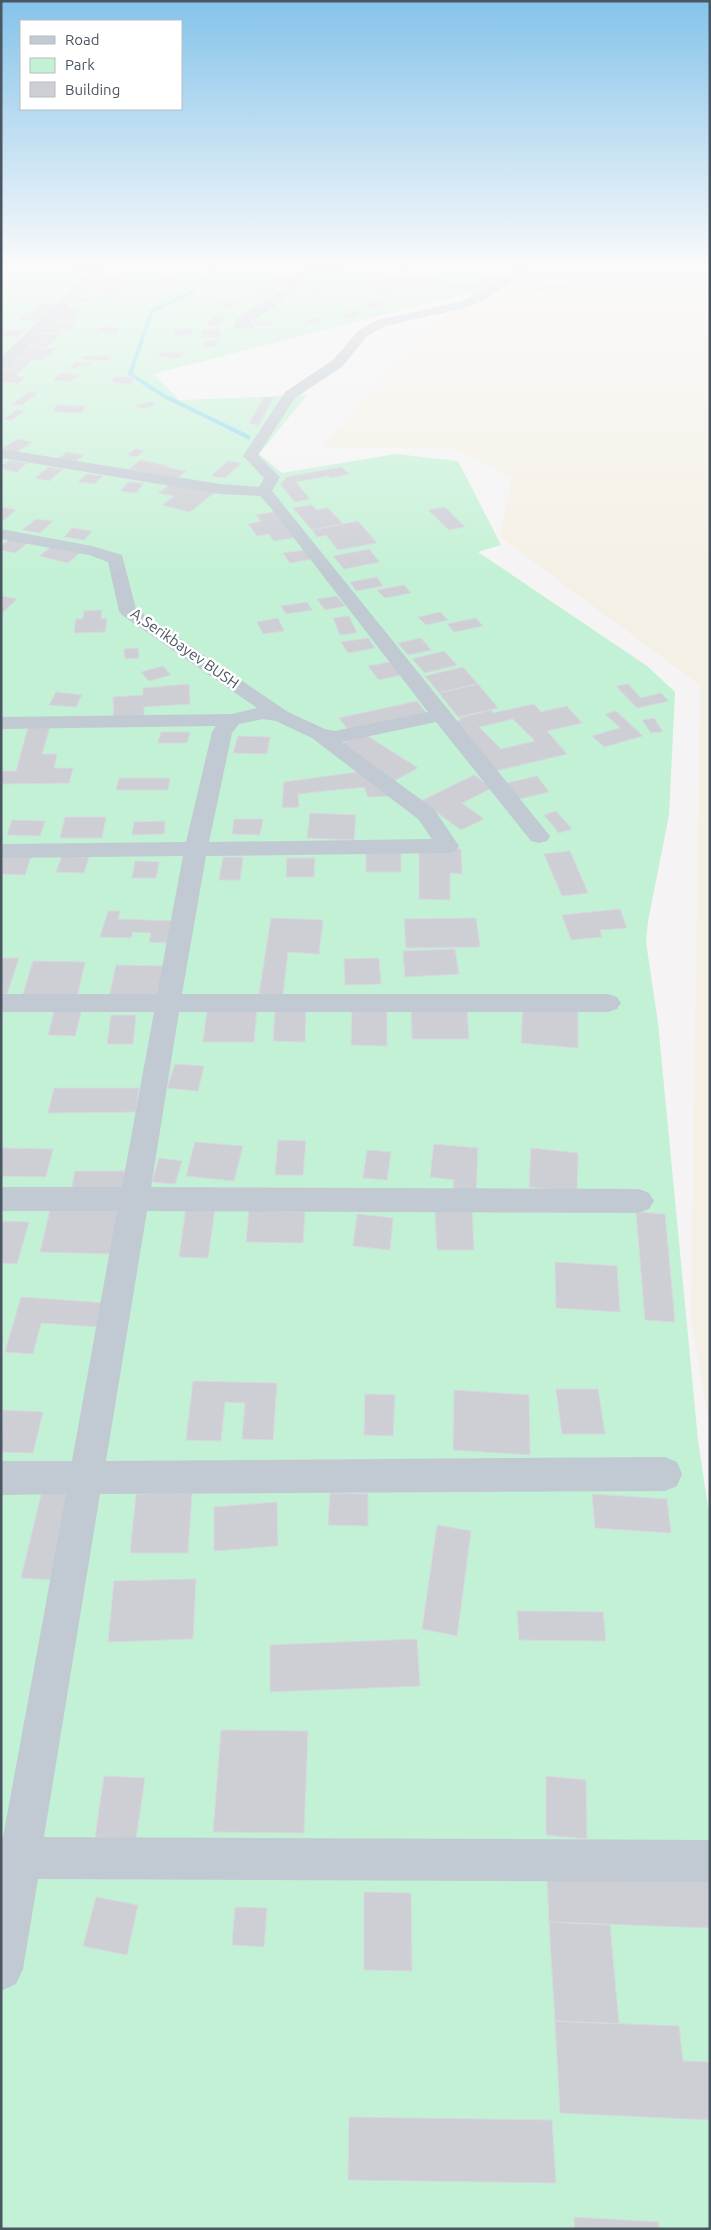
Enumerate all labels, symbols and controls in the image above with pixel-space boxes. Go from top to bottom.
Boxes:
legend [20,20,182,110]
text: Road [65,31,100,48]
text: Park [65,56,95,73]
text: Building [65,81,120,98]
street label: A,Serikbayev BUSH [128,604,242,692]

